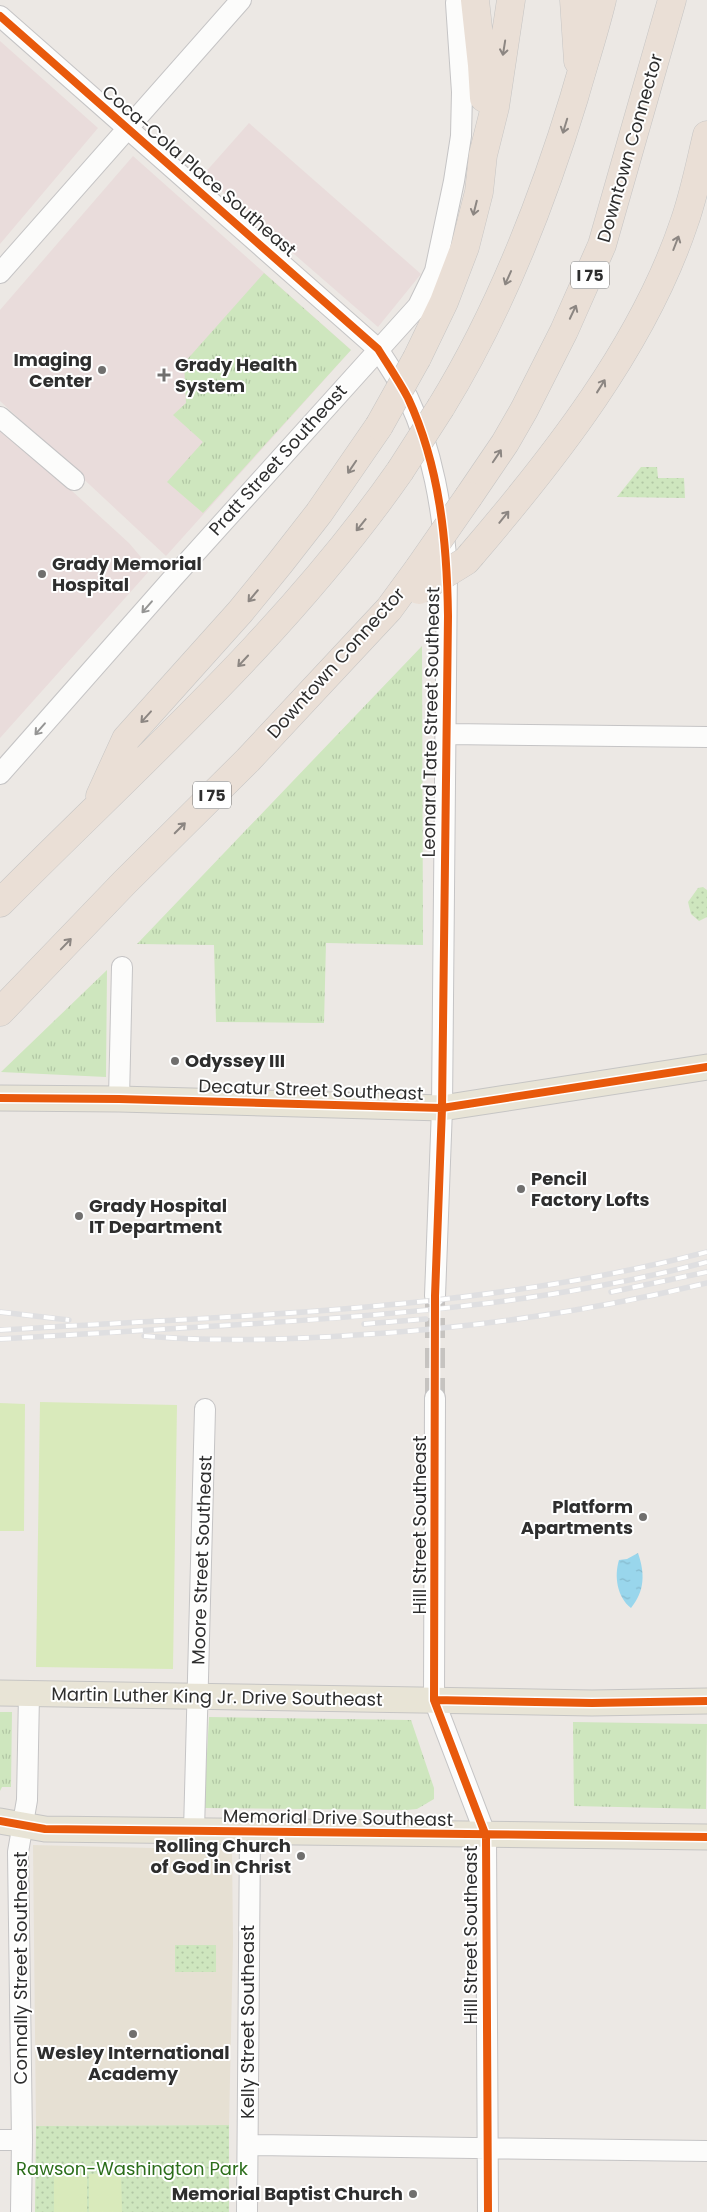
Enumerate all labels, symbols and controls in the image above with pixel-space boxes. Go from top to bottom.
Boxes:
one-way arrow [498,40,508,56]
street label: Downtown Connector [591,50,668,245]
street label: Coca-Cola Place Southeast [97,79,302,262]
one-way arrow [560,118,570,134]
one-way arrow [470,199,479,215]
one-way arrow [672,236,681,251]
road number: I 75 [571,262,609,288]
one-way arrow [503,270,513,285]
one-way arrow [568,305,578,320]
place label: Imaging Center [14,347,92,393]
place label: Grady Health System [175,352,297,398]
marker: Imaging Center [96,364,108,376]
marker: Grady Health System [157,368,171,382]
street label: Pratt Street Southeast [203,379,352,541]
one-way arrow [596,380,606,394]
one-way arrow [491,449,502,463]
one-way arrow [347,459,357,473]
one-way arrow [498,510,509,523]
one-way arrow [355,518,366,531]
place label: Grady Memorial Hospital [52,551,202,597]
marker: Grady Memorial Hospital [36,568,48,580]
street label: Downtown Connector [261,582,410,743]
street label: Leonard Tate Street Southeast [416,586,445,858]
one-way arrow [248,589,259,602]
one-way arrow [141,601,153,614]
one-way arrow [237,655,249,668]
one-way arrow [140,711,152,724]
one-way arrow [34,723,45,736]
road number: I 75 [193,782,231,808]
one-way arrow [174,821,186,834]
one-way arrow [60,937,72,950]
place label: Odyssey III [185,1048,285,1073]
marker: Odyssey III [169,1055,181,1067]
street label: Decatur Street Southeast [198,1073,424,1106]
place label: Pencil Factory Lofts [531,1166,650,1212]
marker: Pencil Factory Lofts [515,1183,527,1195]
place label: Grady Hospital IT Department [89,1193,227,1239]
marker: Grady Hospital IT Department [73,1210,85,1222]
street label: Hill Street Southeast [407,1435,432,1615]
street label: Moore Street Southeast [185,1455,218,1665]
place label: Platform Apartments [521,1494,633,1540]
marker: Platform Apartments [637,1511,649,1523]
street label: Martin Luther King Jr. Drive Southeast [51,1681,383,1712]
street label: Memorial Drive Southeast [223,1803,453,1832]
place label: Rolling Church of God in Christ [151,1833,291,1879]
street label: Hill Street Southeast [458,1845,483,2025]
marker: Rolling Church of God in Christ [295,1850,307,1862]
street label: Connally Street Southeast [8,1852,33,2084]
street label: Kelly Street Southeast [235,1925,260,2119]
marker: Wesley International Academy [127,2028,139,2040]
place label: Wesley International Academy [36,2040,230,2086]
park label: Rawson-Washington Park [16,2156,249,2181]
place label: Memorial Baptist Church [172,2181,403,2206]
marker: Memorial Baptist Church [407,2188,419,2200]

